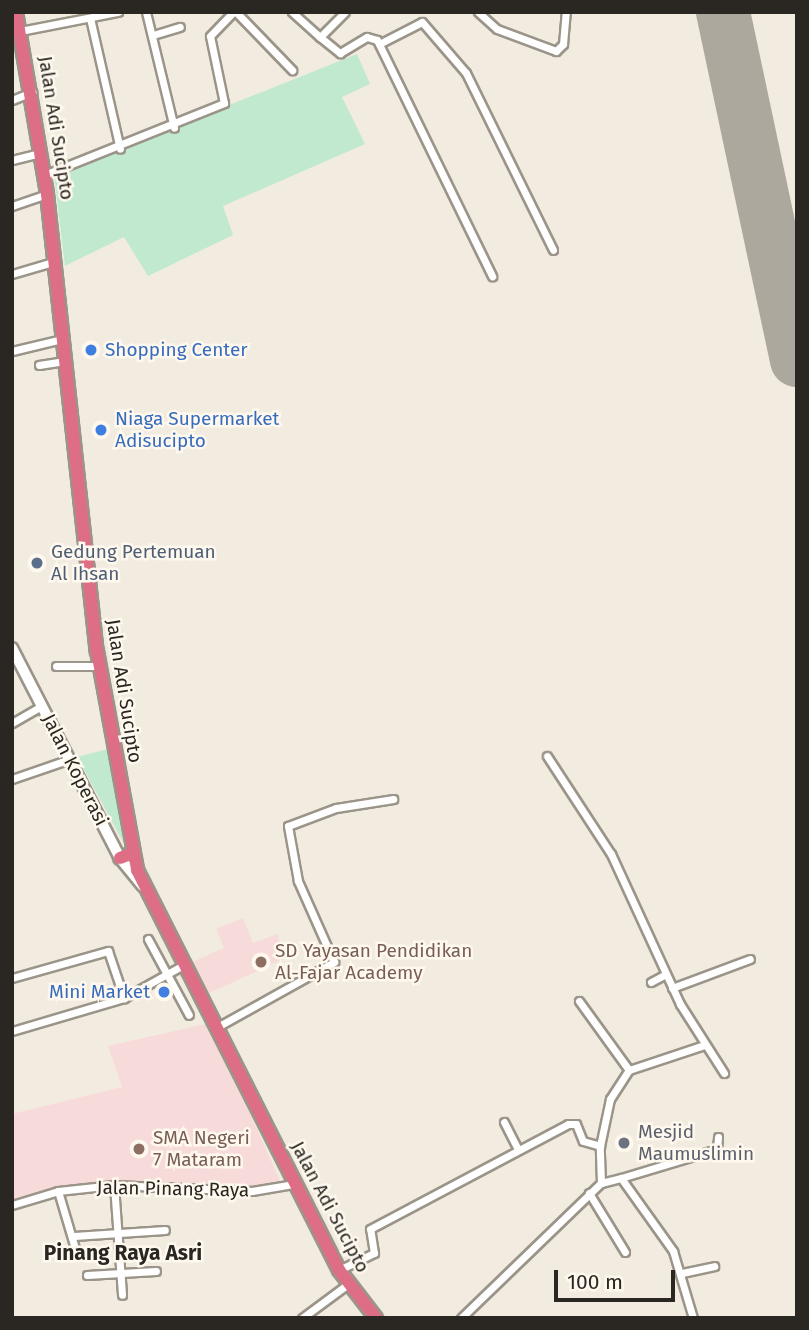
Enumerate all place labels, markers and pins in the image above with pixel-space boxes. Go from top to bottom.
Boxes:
place label: Shopping Center [105,339,248,361]
marker: Shopping Center [83,342,99,358]
place label: Niaga Supermarket Adisucipto [115,408,279,452]
marker: Niaga Supermarket Adisucipto [93,422,109,438]
place label: Gedung Pertemuan Al Ihsan [51,541,216,585]
marker: Gedung Pertemuan Al Ihsan [29,555,45,571]
place label: SD Yayasan Pendidikan Al-Fajar Academy [275,940,472,984]
marker: SD Yayasan Pendidikan Al-Fajar Academy [253,954,269,970]
place label: Mini Market [49,981,150,1003]
marker: Mini Market [156,984,172,1000]
place label: Mesjid Maumuslimin [638,1121,754,1165]
place label: SMA Negeri 7 Mataram [153,1127,250,1171]
marker: Mesjid Maumuslimin [616,1135,632,1151]
marker: SMA Negeri 7 Mataram [131,1141,147,1157]

